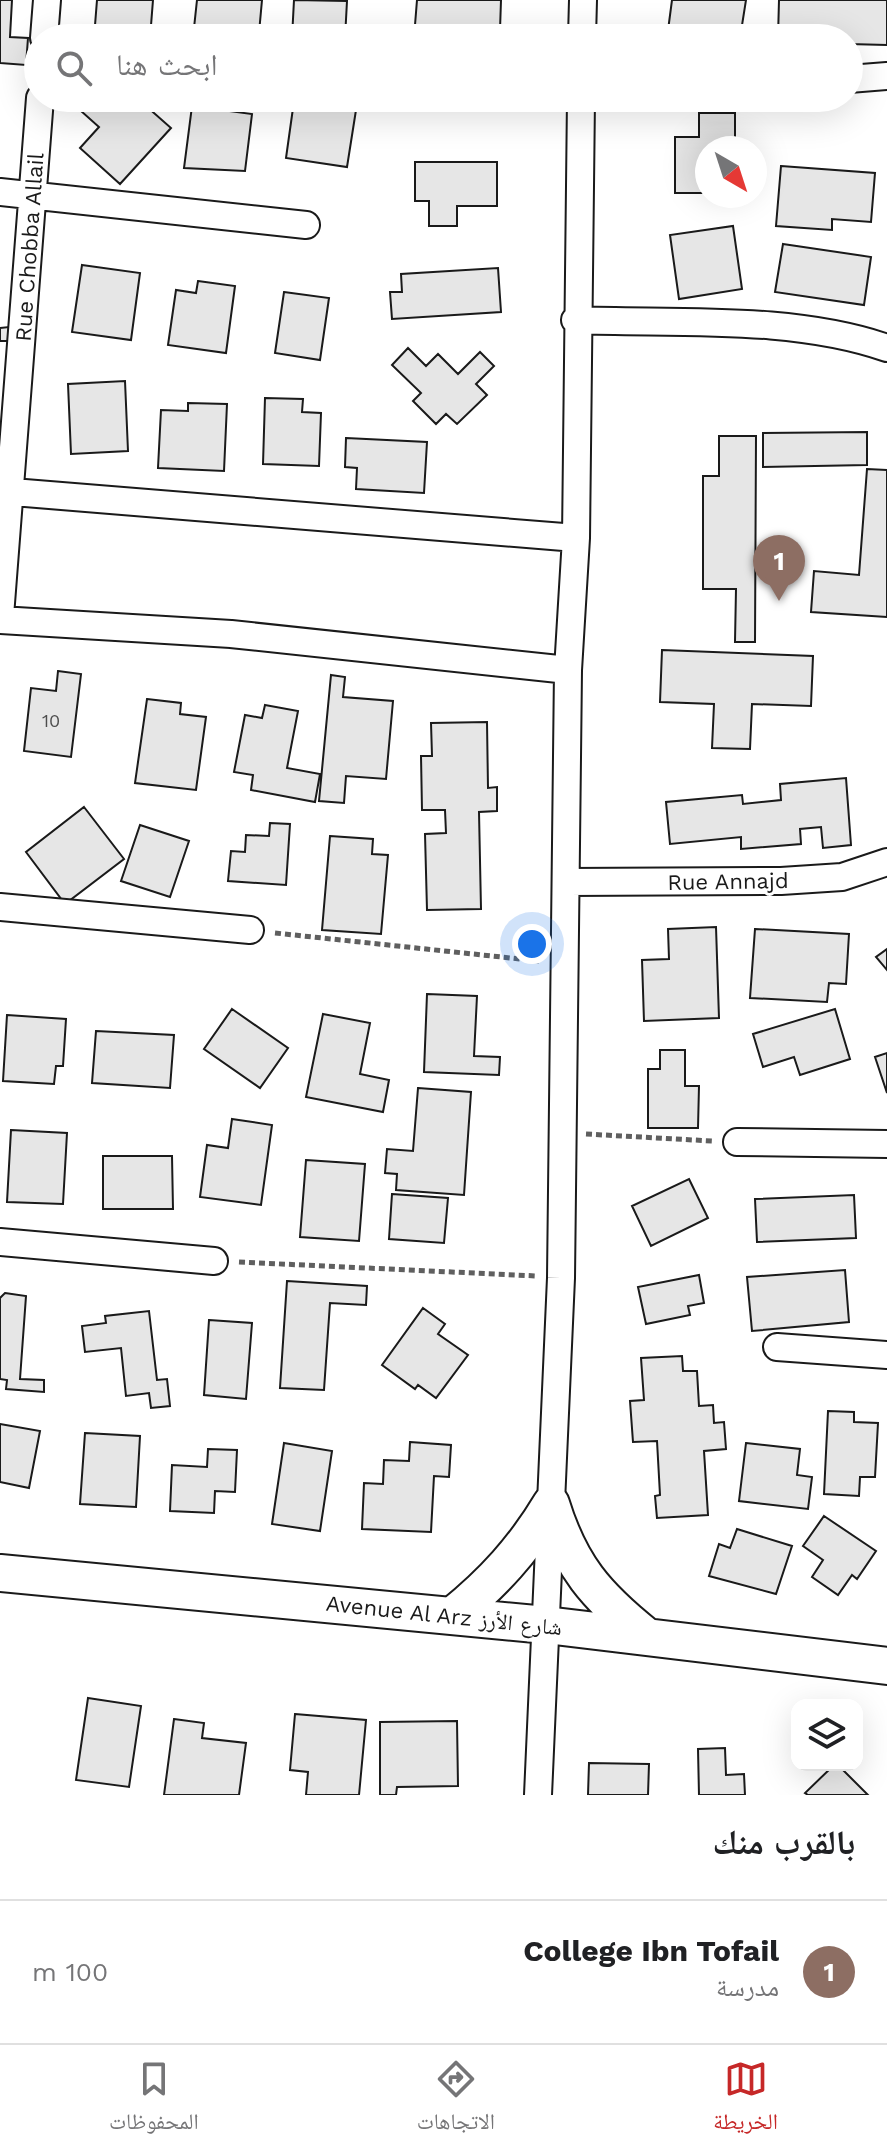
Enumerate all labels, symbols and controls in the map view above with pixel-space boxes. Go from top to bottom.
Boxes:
search box [24,24,863,112]
icon: search [52,46,96,90]
text: ابحث هنا [116,47,218,82]
north arrow [695,136,767,208]
street label: Rue Chobba Allail [10,152,49,342]
pin: 1 [753,535,805,601]
house number: 10 [42,710,60,731]
street label: Rue Annajd [667,868,789,895]
your location [512,924,552,964]
street label: Avenue Al Arz شارع الأرز [325,1591,563,1641]
map controls [791,1699,863,1771]
button: layers [791,1699,863,1771]
text: بالقرب منك [713,1822,855,1862]
text: College Ibn Tofail [523,1933,779,1968]
text: 100 m [32,1957,108,1987]
text: 1 [823,1957,835,1987]
text: مدرسة [716,1972,779,2002]
tab: المحفوظات [109,2057,199,2143]
tab: الاتجاهات [417,2057,495,2143]
tab: الخريطة [713,2057,778,2143]

